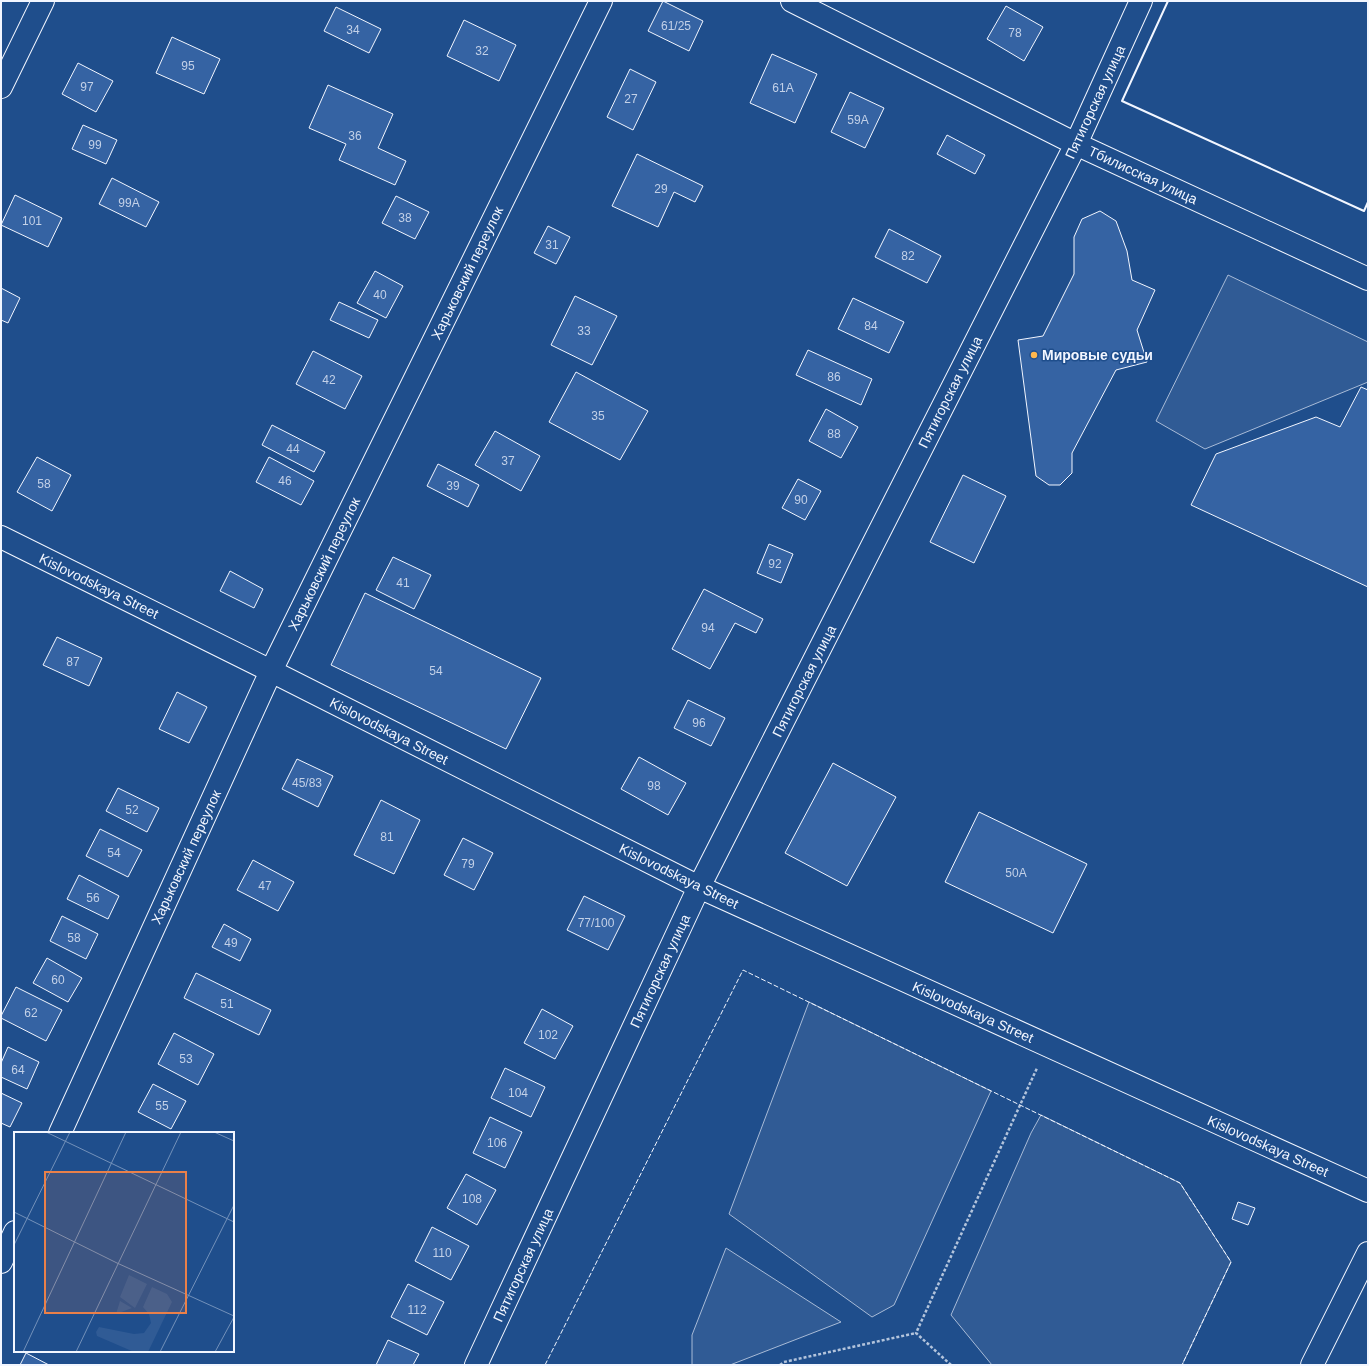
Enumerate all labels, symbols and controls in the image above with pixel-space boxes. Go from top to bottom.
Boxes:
house number: 61/25 [661,19,691,33]
house number: 34 [346,23,360,37]
house number: 78 [1008,26,1022,40]
street label: Пятигорская улица [1062,43,1128,161]
house number: 32 [475,44,489,58]
house number: 95 [181,59,195,73]
house number: 97 [80,80,94,94]
house number: 61А [772,81,794,95]
house number: 27 [624,92,638,106]
house number: 59А [847,113,869,127]
house number: 36 [348,129,362,143]
house number: 99 [88,138,102,152]
street label: Тбилисская улица [1086,143,1200,207]
house number: 29 [654,182,668,196]
house number: 99А [118,196,140,210]
street label: Харьковский переулок [428,203,507,342]
house number: 38 [398,211,412,225]
house number: 101 [22,214,42,228]
house number: 31 [545,238,559,252]
house number: 82 [901,249,915,263]
house number: 40 [373,288,387,302]
house number: 84 [864,319,878,333]
house number: 33 [577,324,591,338]
street label: Пятигорская улица [915,333,985,451]
place label: Мировые судьи [1042,347,1153,363]
marker: Мировые судьи [1029,350,1039,360]
house number: 86 [827,370,841,384]
house number: 42 [322,373,336,387]
house number: 35 [591,409,605,423]
house number: 88 [827,427,841,441]
house number: 44 [286,442,300,456]
house number: 37 [501,454,515,468]
house number: 46 [278,474,292,488]
house number: 58 [37,477,51,491]
house number: 39 [446,479,460,493]
house number: 90 [794,493,808,507]
street label: Харьковский переулок [285,494,364,633]
street label: Kislovodskaya Street [37,550,161,622]
house number: 92 [768,557,782,571]
house number: 41 [396,576,410,590]
house number: 94 [701,621,715,635]
street label: Пятигорская улица [769,622,839,740]
house number: 87 [66,655,80,669]
house number: 54 [429,664,443,678]
street label: Kislovodskaya Street [327,694,451,768]
house number: 96 [692,716,706,730]
house number: 45/83 [292,776,322,790]
house number: 98 [647,779,661,793]
street label: Харьковский переулок [148,787,224,927]
house number: 52 [125,803,139,817]
house number: 81 [380,830,394,844]
street label: Kislovodskaya Street [617,840,741,912]
house number: 54 [107,846,121,860]
house number: 79 [461,857,475,871]
house number: 50А [1005,866,1027,880]
house number: 47 [258,879,272,893]
house number: 56 [86,891,100,905]
street label: Пятигорская улица [627,912,693,1030]
house number: 77/100 [578,916,615,930]
house number: 58 [67,931,81,945]
house number: 49 [224,936,238,950]
house number: 60 [51,973,65,987]
street label: Kislovodskaya Street [910,978,1036,1046]
house number: 51 [220,997,234,1011]
house number: 62 [24,1006,38,1020]
house number: 102 [538,1028,558,1042]
house number: 53 [179,1052,193,1066]
house number: 64 [11,1063,25,1077]
house number: 104 [508,1086,528,1100]
house number: 55 [155,1099,169,1113]
street label: Kislovodskaya Street [1205,1112,1331,1180]
inset map [14,1132,234,1352]
house number: 106 [487,1136,507,1150]
house number: 108 [462,1192,482,1206]
street label: Пятигорская улица [490,1206,556,1324]
house number: 110 [432,1246,452,1260]
house number: 112 [407,1303,427,1317]

